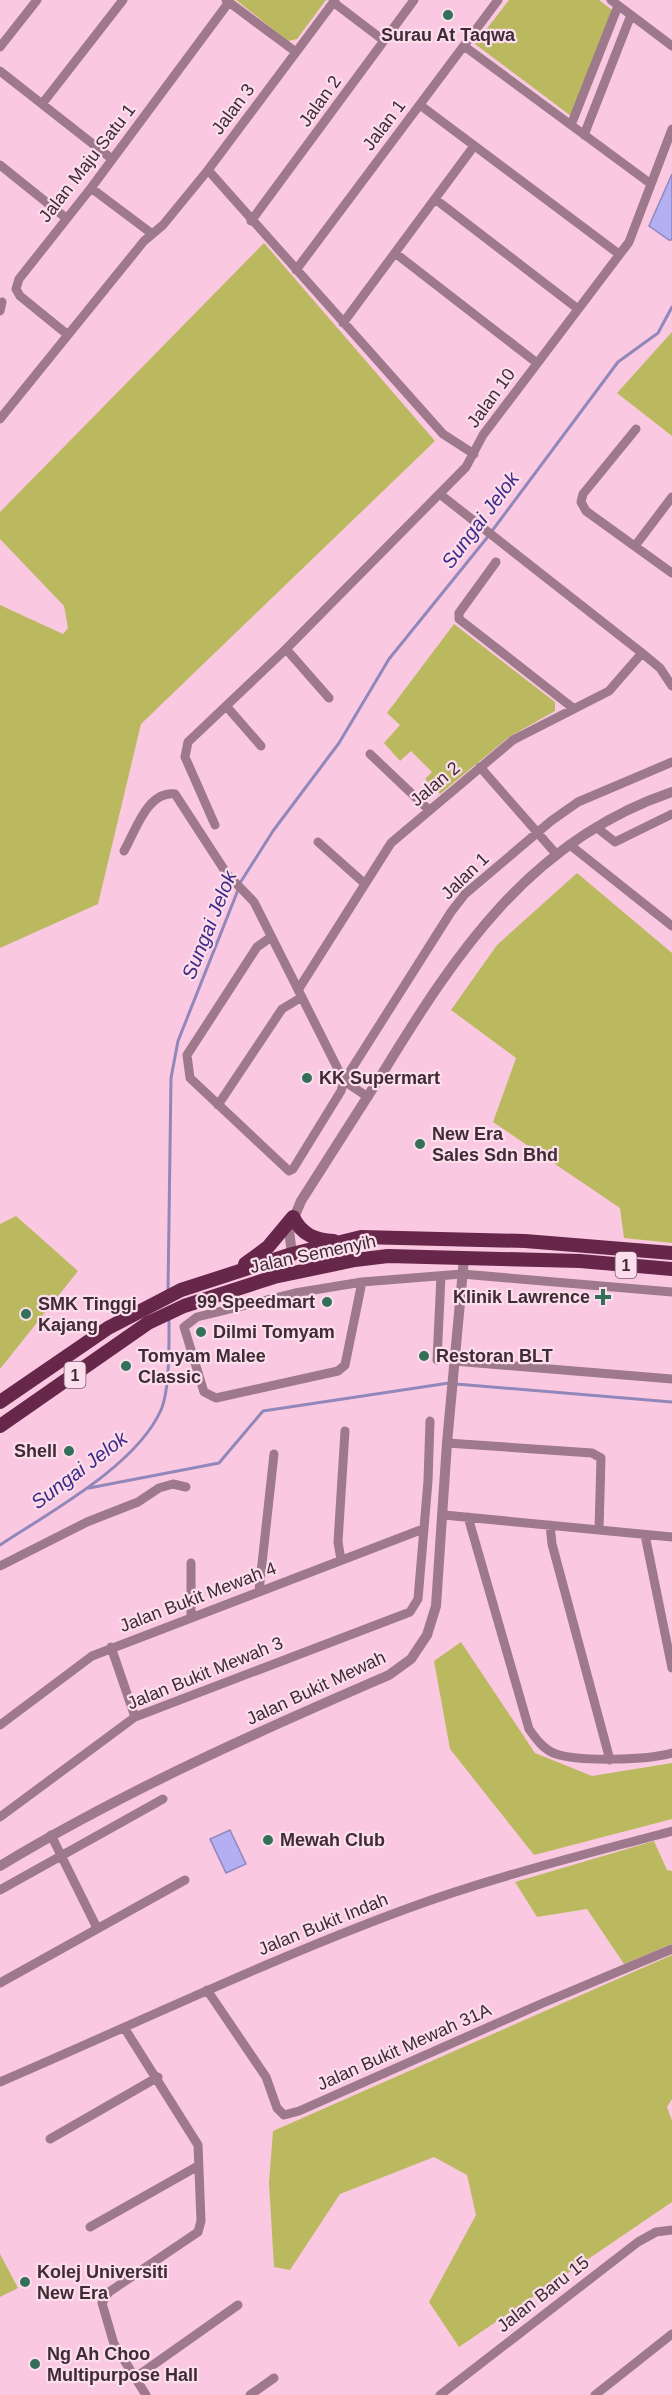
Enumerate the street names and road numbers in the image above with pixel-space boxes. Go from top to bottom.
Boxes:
street label: Jalan 2 [295,72,345,130]
street label: Jalan 3 [208,80,258,138]
street label: Jalan 1 [359,96,409,154]
street label: Jalan Maju Satu 1 [35,100,139,226]
street label: Jalan 10 [463,365,519,431]
street label: Jalan 2 [406,758,464,810]
street label: Jalan 1 [437,849,493,903]
street label: Jalan Semenyih [248,1231,378,1277]
road number: 1 [616,1252,636,1278]
road number: 1 [64,1362,86,1388]
street label: Jalan Bukit Mewah 4 [117,1558,279,1636]
street label: Jalan Bukit Mewah 3 [124,1633,286,1713]
street label: Jalan Bukit Mewah [243,1647,389,1729]
street label: Jalan Bukit Indah [255,1889,391,1959]
street label: Jalan Bukit Mewah 31A [314,2000,494,2094]
street label: Jalan Baru 15 [493,2252,593,2336]

